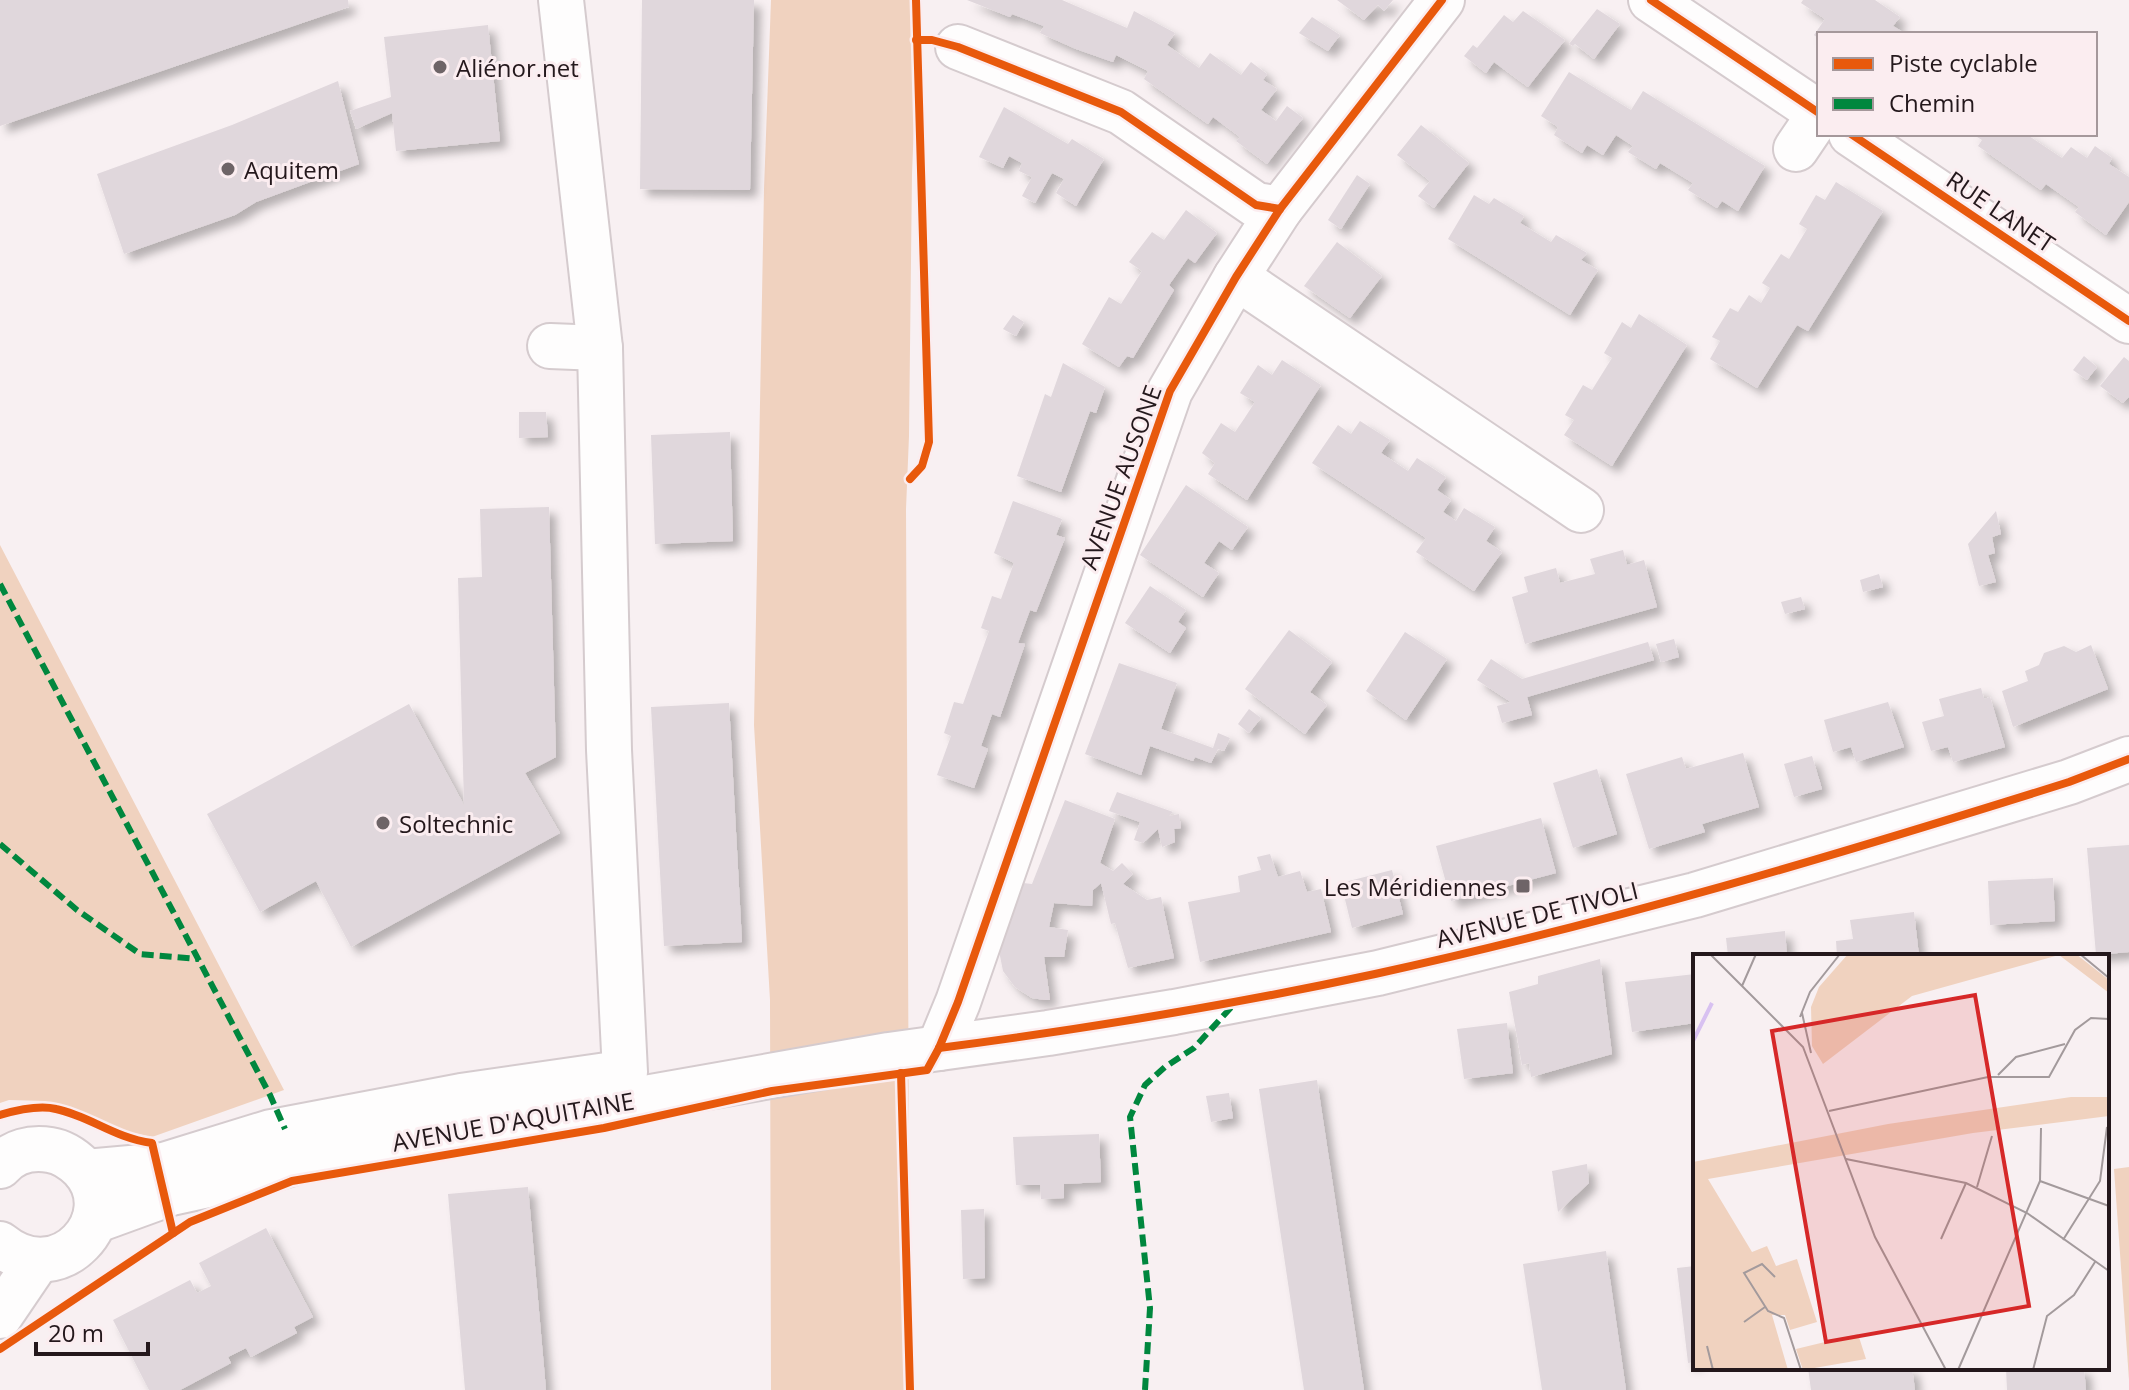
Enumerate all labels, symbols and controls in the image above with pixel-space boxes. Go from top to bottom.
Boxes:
legend [1817,32,2097,136]
text: Piste cyclable [1889,46,2038,79]
place label: Aliénor.net [456,51,579,84]
marker: Aliénor.net [431,58,449,76]
text: Chemin [1889,86,1975,119]
place label: Aquitem [244,153,339,186]
marker: Aquitem [219,160,237,178]
street label: RUE LANET [1940,163,2062,259]
street label: AVENUE AUSONE [1071,380,1169,574]
place label: Soltechnic [399,807,513,840]
marker: Soltechnic [374,814,392,832]
place label: Les Méridiennes [1324,870,1507,903]
street label: AVENUE DE TIVOLI [1433,873,1641,955]
marker: Les Méridiennes [1514,877,1532,895]
inset map [1693,954,2109,1370]
street label: AVENUE D'AQUITAINE [389,1083,637,1159]
scale bar [36,1306,148,1356]
text: 20 m [48,1316,104,1349]

